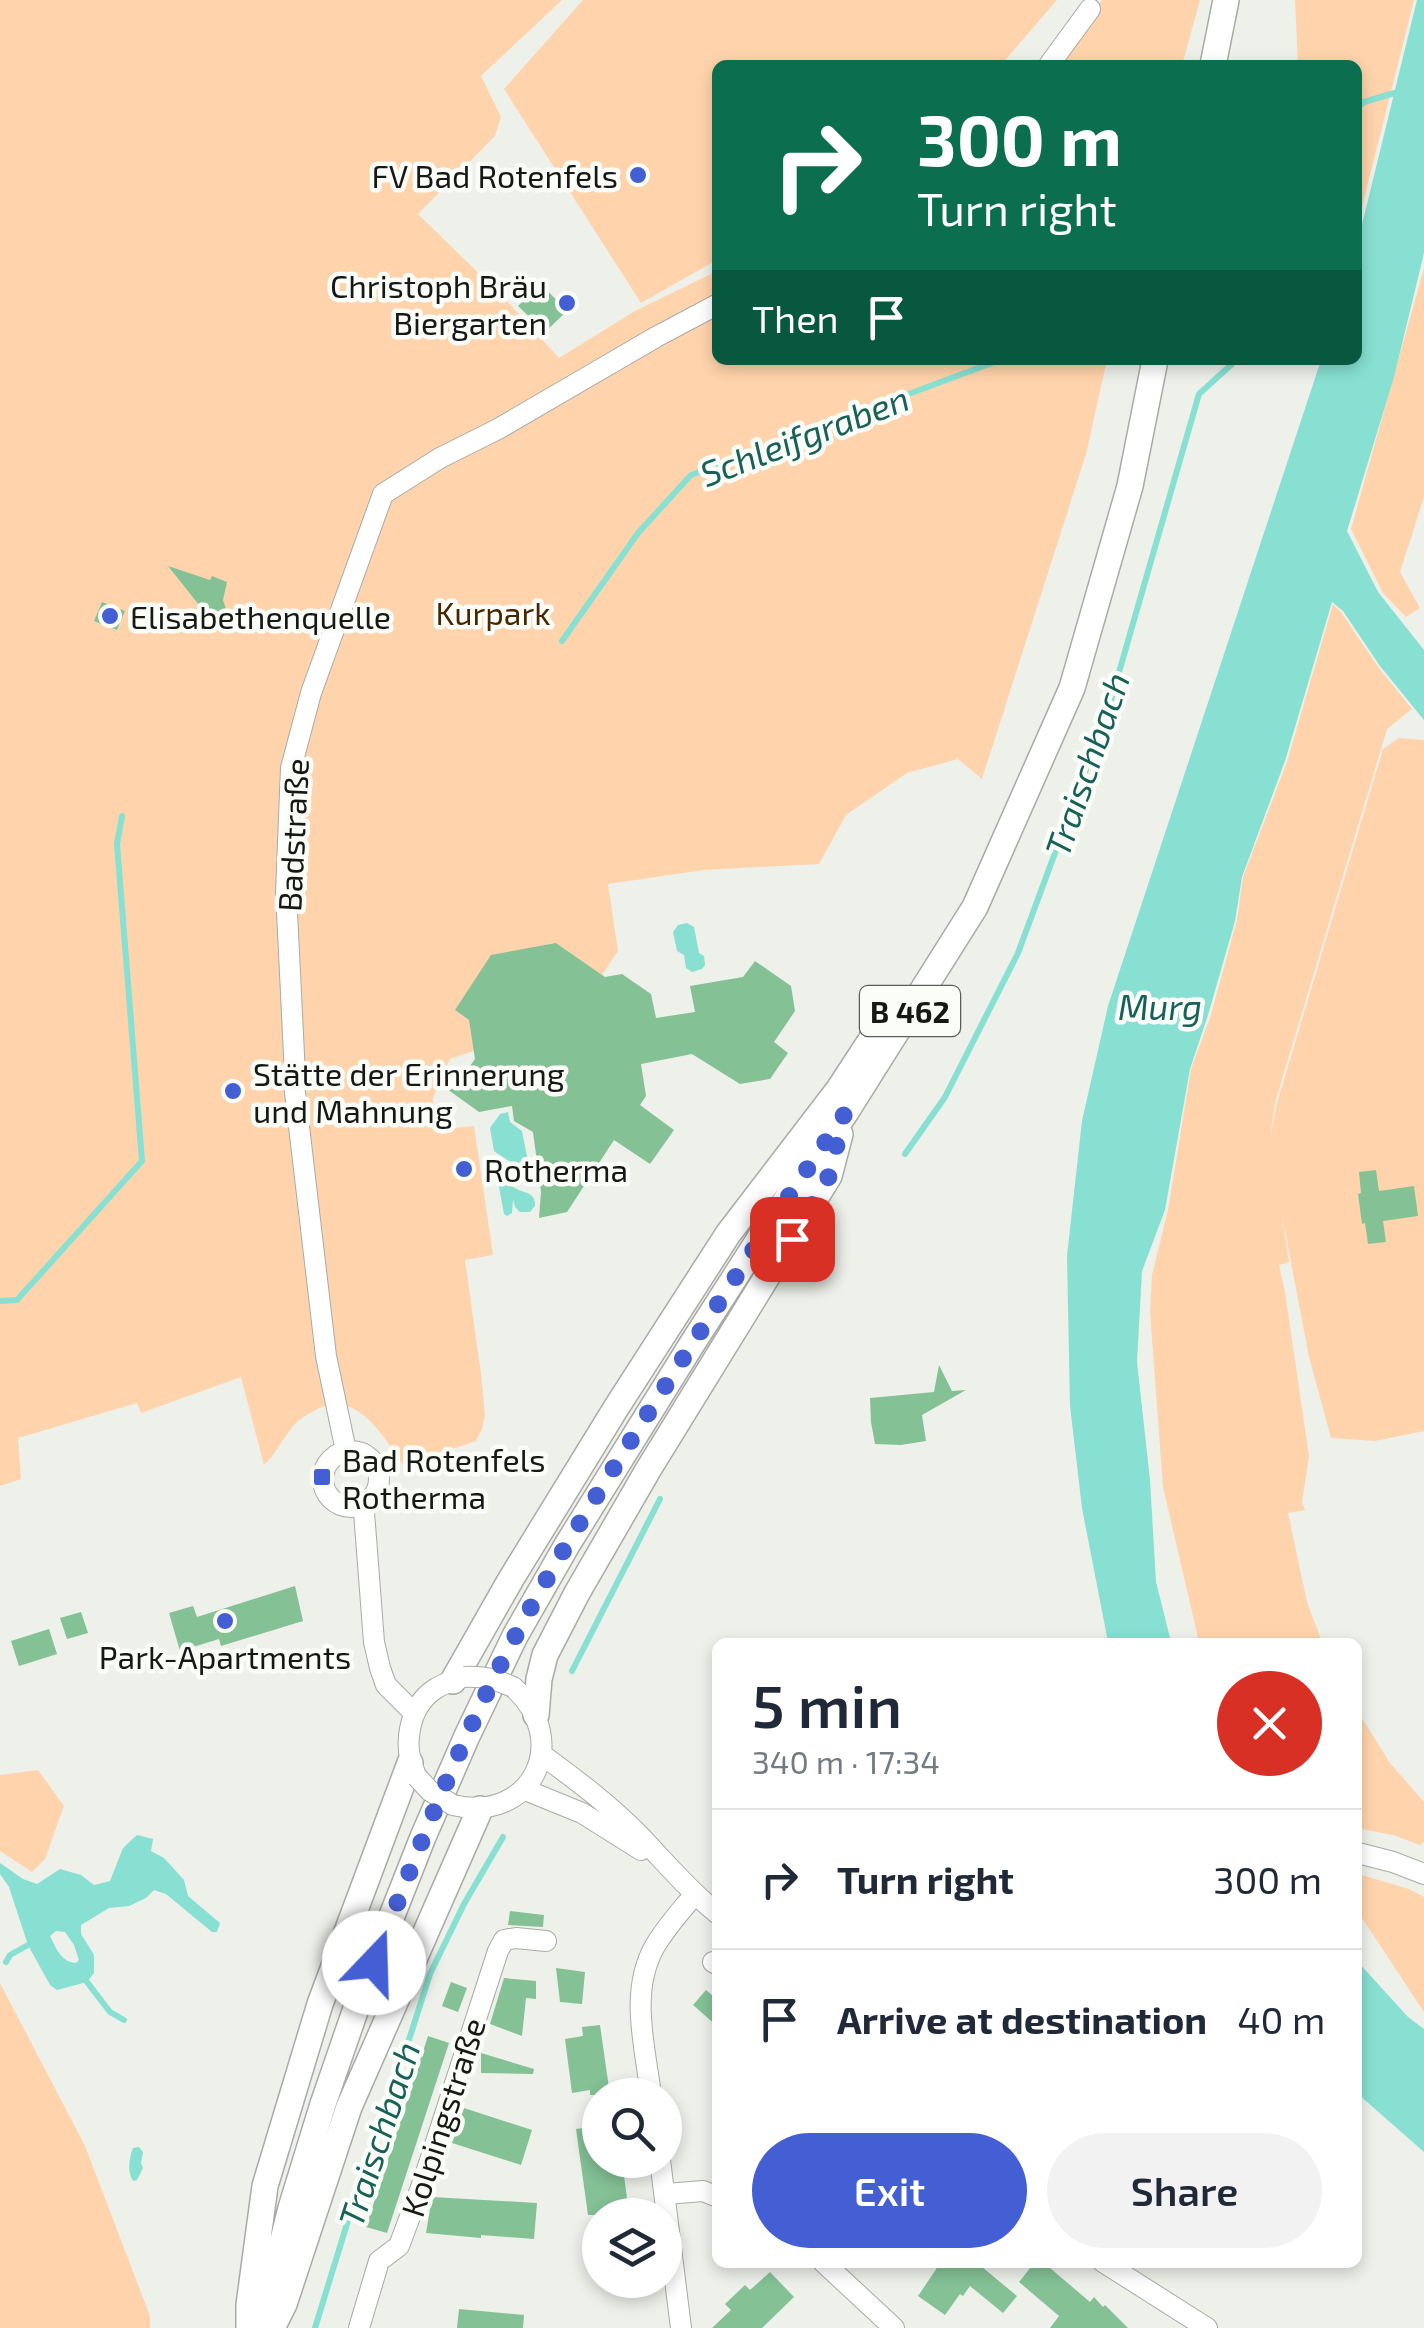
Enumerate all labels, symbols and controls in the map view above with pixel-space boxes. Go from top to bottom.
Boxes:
text: 300 m [917,96,1122,180]
icon: right [752,100,882,230]
place label: FV Bad Rotenfels [371,156,618,194]
marker: FV Bad Rotenfels [627,164,649,186]
text: Turn right [917,181,1117,235]
place label: Christoph Bräu Biergarten [330,266,547,341]
icon: arrive [859,290,914,345]
marker: Christoph Bräu Biergarten [556,292,578,314]
text: Then [752,295,839,341]
water label: Schleifgraben [694,376,914,494]
park label: Kurpark [435,593,551,631]
place label: Elisabethenquelle [130,597,391,635]
marker: Elisabethenquelle [99,605,121,627]
water label: Traischbach [1035,666,1137,862]
street label: Badstraße [269,757,315,913]
water label: Murg [1118,985,1202,1027]
road number: B 462 [860,986,960,1036]
place label: Stätte der Erinnerung und Mahnung [253,1054,565,1129]
marker: Stätte der Erinnerung und Mahnung [222,1080,244,1102]
place label: Rotherma [484,1150,628,1188]
marker: Rotherma [453,1158,475,1180]
pin [750,1197,835,1282]
icon: arrive [765,1212,820,1267]
place label: Bad Rotenfels Rotherma [342,1440,545,1515]
marker: Bad Rotenfels Rotherma [311,1466,333,1488]
marker: Park-Apartments [214,1610,236,1632]
place label: Park-Apartments [99,1637,351,1675]
text: 5 min [752,1668,902,1740]
button: close [1217,1671,1322,1776]
text: 340 m · 17:34 [752,1742,940,1780]
icon: right [752,1852,807,1907]
text: Turn right [837,1856,1014,1902]
text: 300 m [1213,1856,1322,1902]
position arrow [322,1911,426,2015]
icon: arrive [752,1992,807,2047]
text: Arrive at destination [837,1996,1207,2042]
text: 40 m [1237,1996,1325,2042]
street label: Kolpingstraße [392,2013,492,2221]
water label: Traischbach [328,2036,428,2232]
map controls [582,2078,682,2298]
button: search [582,2078,682,2178]
button: Exit [752,2133,1027,2248]
button: Share [1047,2133,1322,2248]
button: layers [582,2198,682,2298]

